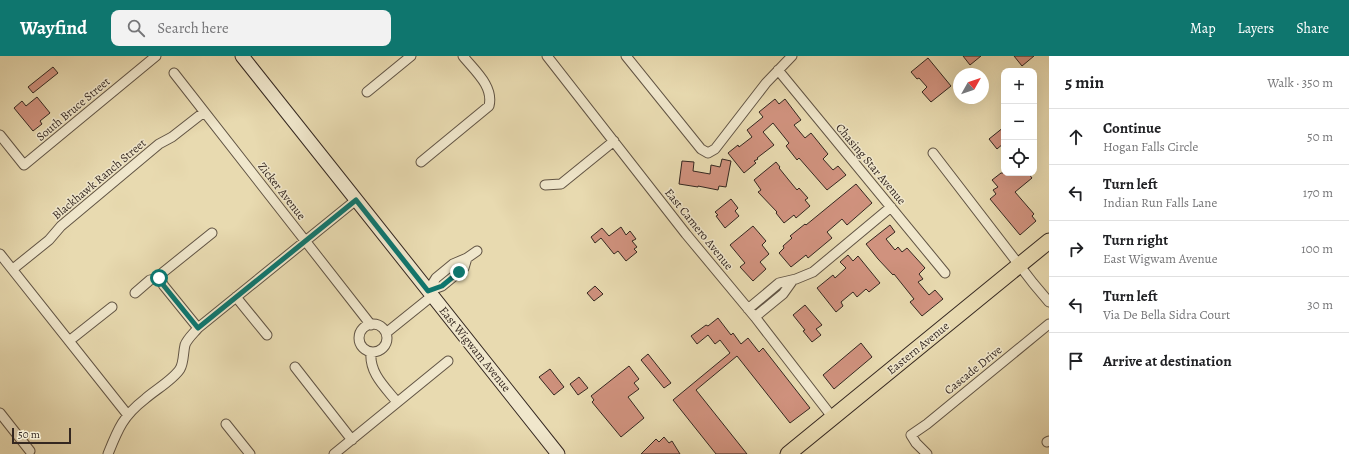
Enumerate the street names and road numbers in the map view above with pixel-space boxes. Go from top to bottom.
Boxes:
street label: South Bruce Street [33,73,113,145]
street label: Chasing Star Avenue [832,120,910,208]
street label: Blackhawk Ranch Street [49,135,149,223]
street label: Zicker Avenue [254,159,310,223]
street label: East Camero Avenue [661,185,737,273]
street label: East Wigwam Avenue [436,303,514,395]
street label: Eastern Avenue [883,318,953,378]
street label: Cascade Drive [941,342,1005,398]

